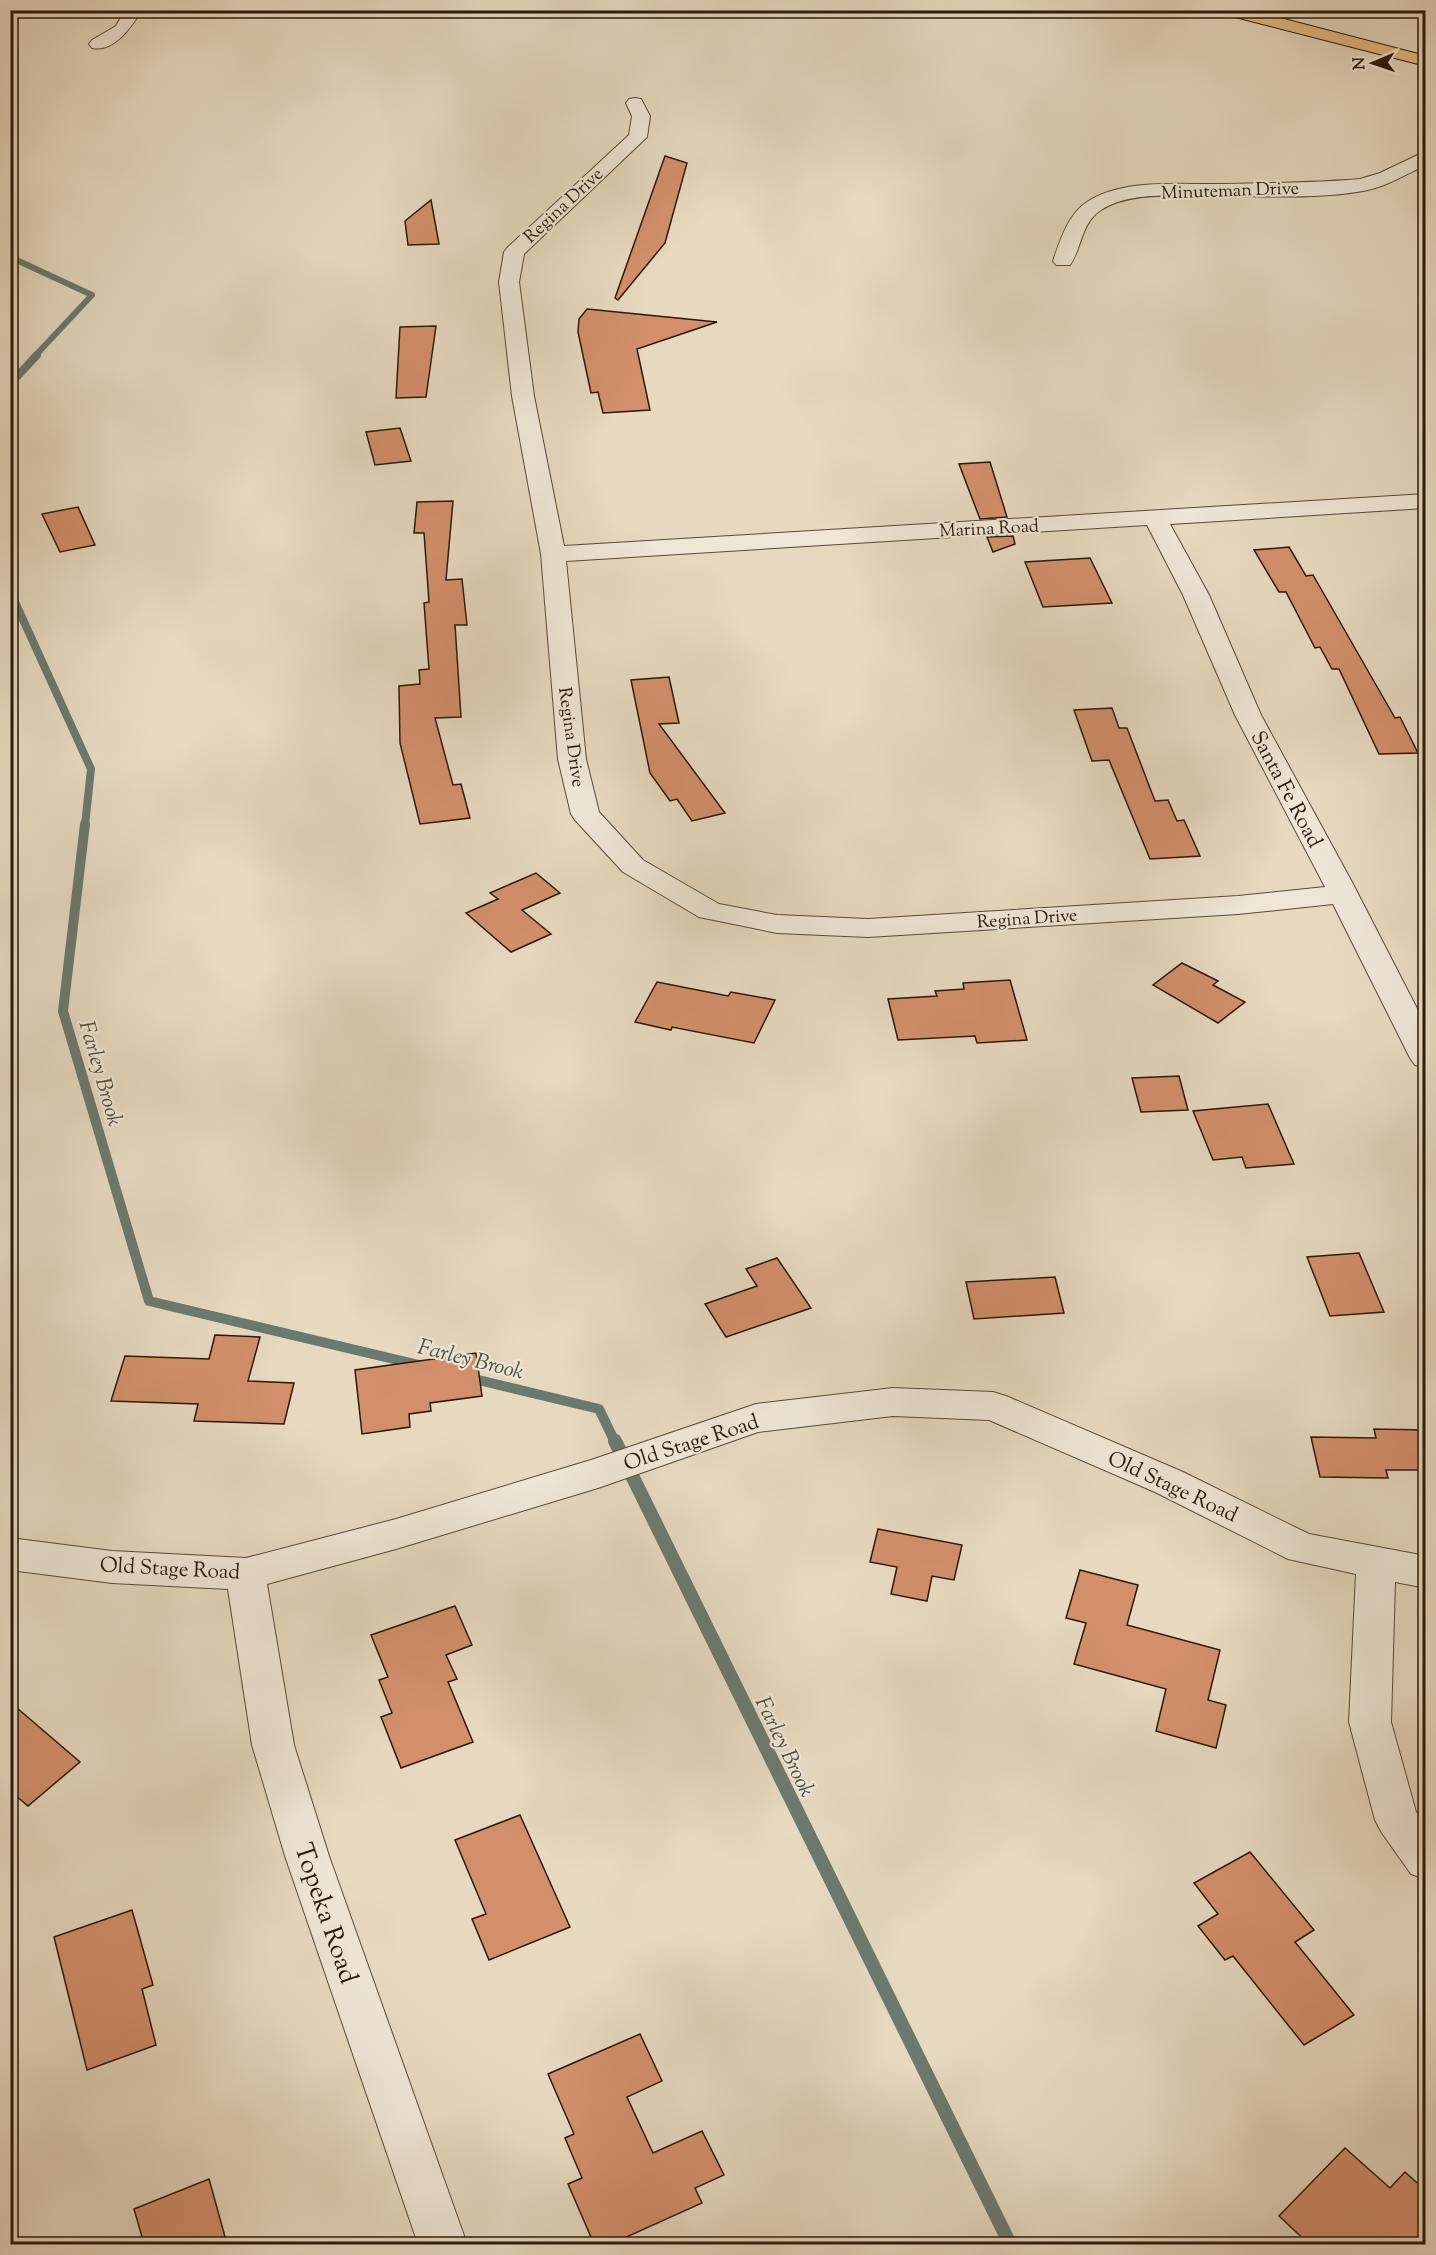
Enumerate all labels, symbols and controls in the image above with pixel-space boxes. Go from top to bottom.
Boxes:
north arrow [1343,33,1403,93]
text: N [1349,56,1372,70]
street label: Regina Drive [519,163,610,250]
street label: Minuteman Drive [1161,177,1299,207]
street label: Marina Road [939,514,1040,546]
street label: Regina Drive [550,686,590,789]
street label: Santa Fe Road [1242,726,1329,854]
street label: Regina Drive [976,904,1078,936]
water label: Farley Brook [69,1017,129,1130]
water label: Farley Brook [414,1332,527,1390]
street label: Old Stage Road [620,1408,763,1480]
street label: Old Stage Road [1102,1445,1242,1531]
street label: Old Stage Road [99,1551,241,1589]
water label: Farley Brook [745,1692,821,1803]
street label: Topeka Road [283,1839,366,1989]

